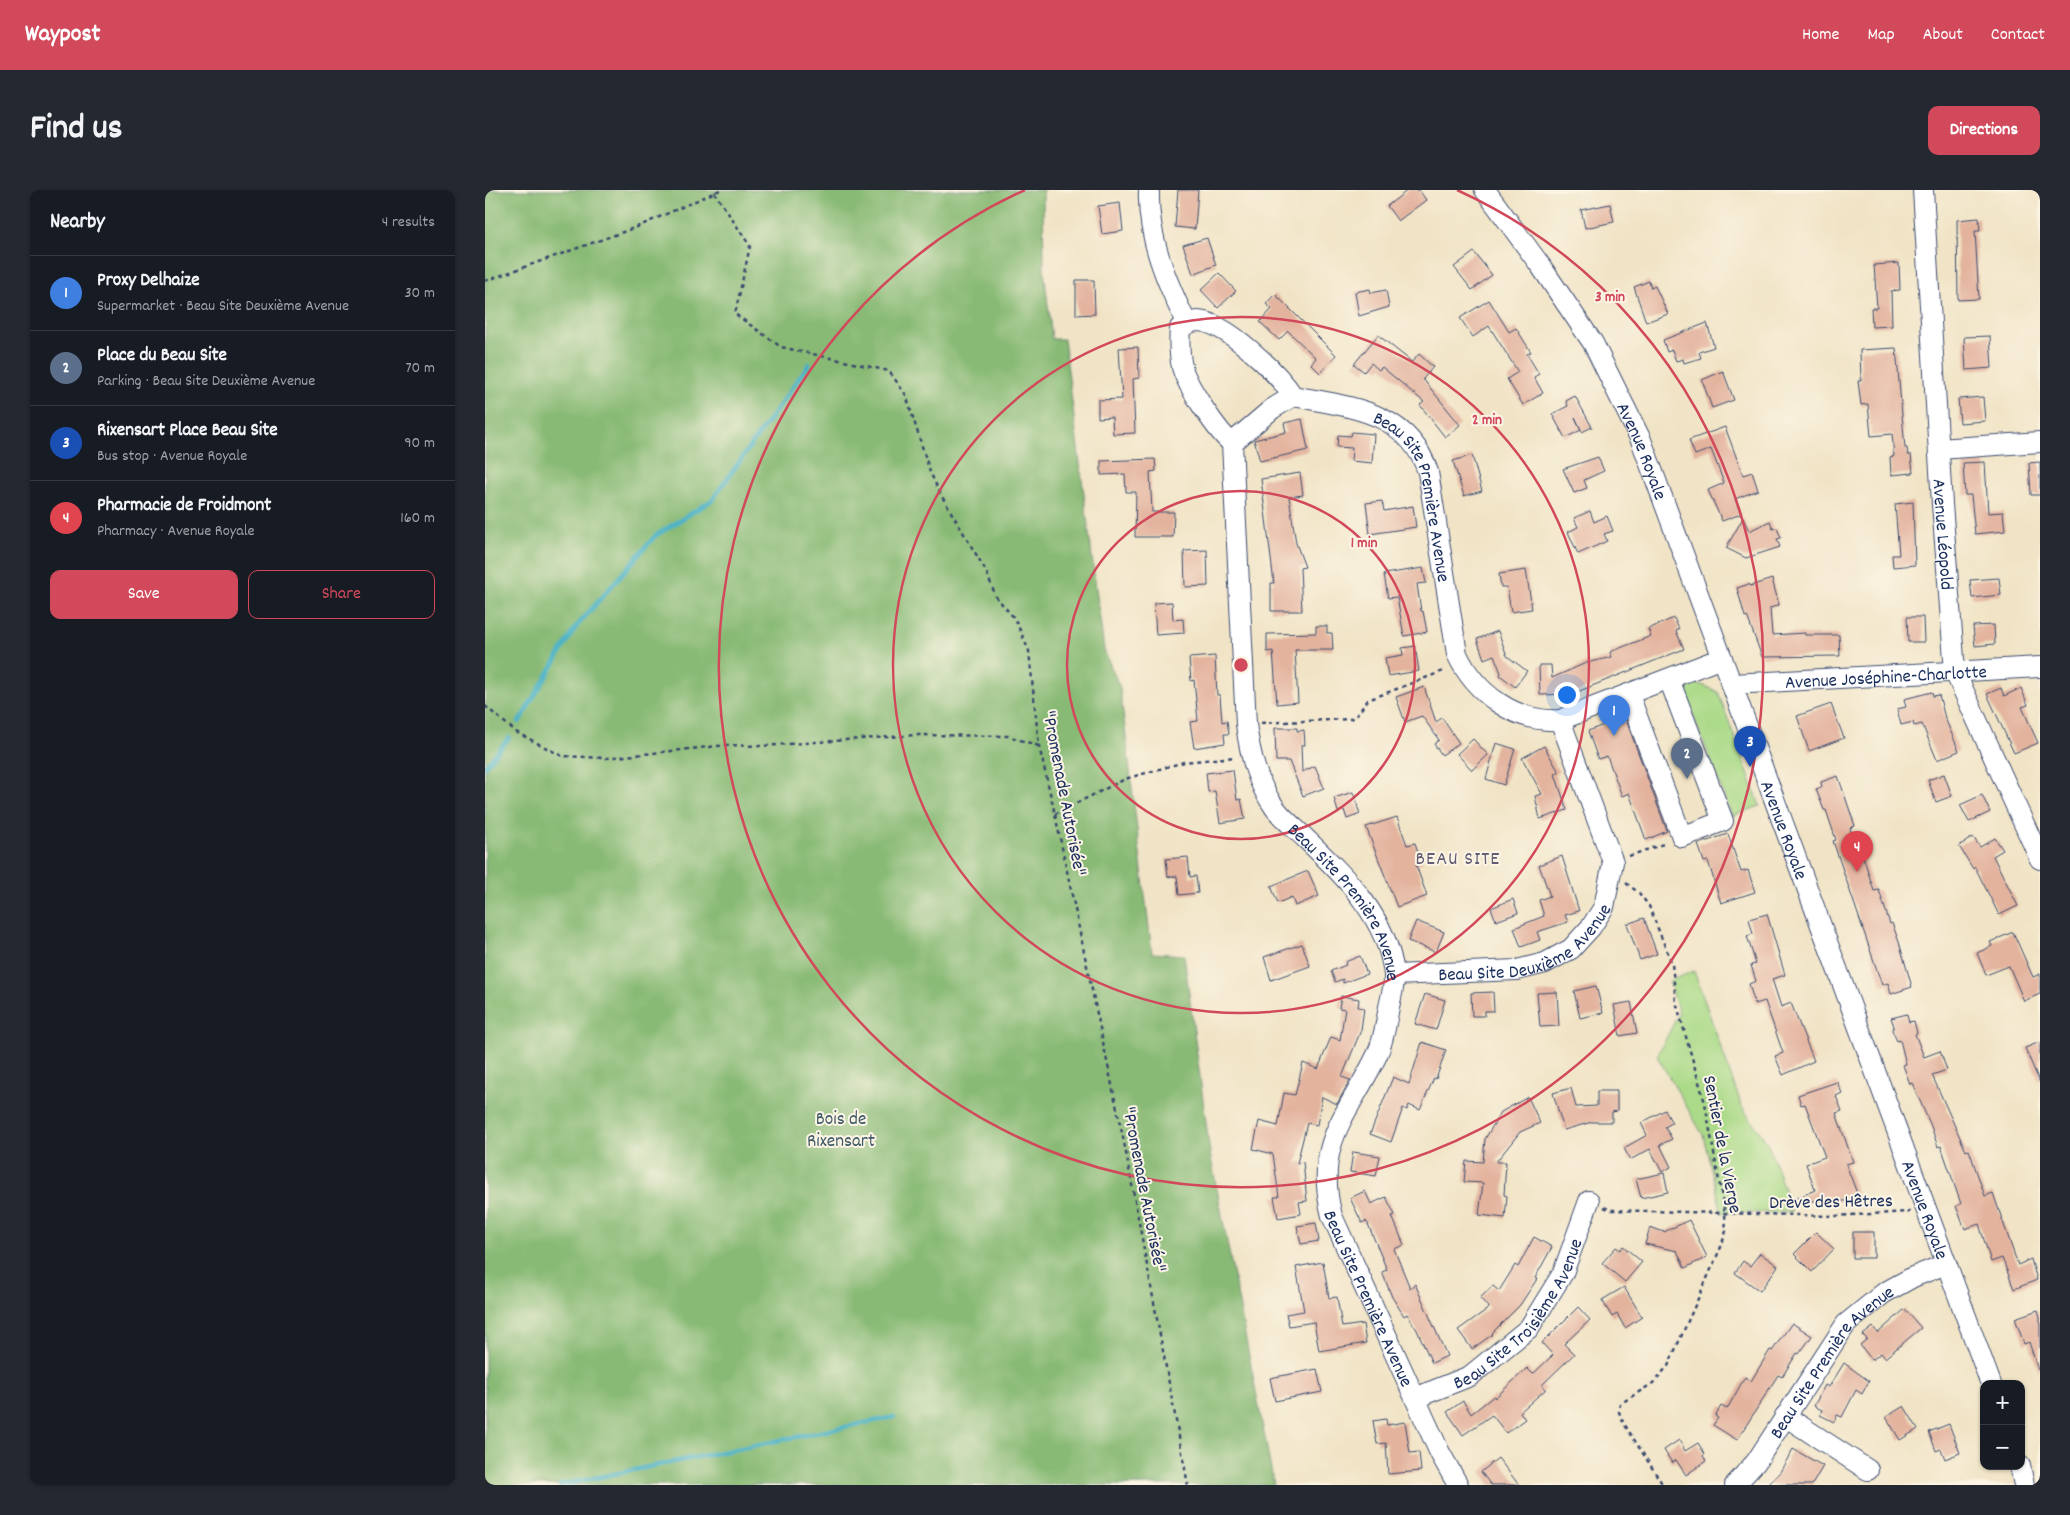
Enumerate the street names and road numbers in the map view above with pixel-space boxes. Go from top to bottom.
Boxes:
street label: Avenue Royale [1607,398,1672,504]
street label: Beau Site Première Avenue [1368,406,1455,584]
street label: Avenue Léopold [1924,478,1959,591]
street label: Avenue Joséphine-Charlotte [1784,660,1988,698]
street label: "Promenade Autorisée" [1033,709,1092,878]
street label: Avenue Royale [1751,777,1813,884]
street label: Beau Site Première Avenue [1280,818,1404,981]
street label: Beau Site Deuxième Avenue [1438,899,1620,990]
street label: Sentier de la Vierge [1694,1073,1747,1216]
street label: "Promenade Autorisée" [1113,1105,1172,1274]
street label: Avenue Royale [1892,1157,1954,1264]
street label: Drève des Hêtres [1769,1189,1893,1218]
street label: Beau Site Première Avenue [1314,1208,1418,1392]
street label: Beau Site Troisième Avenue [1450,1235,1591,1398]
street label: Beau Site Première Avenue [1765,1280,1900,1445]

